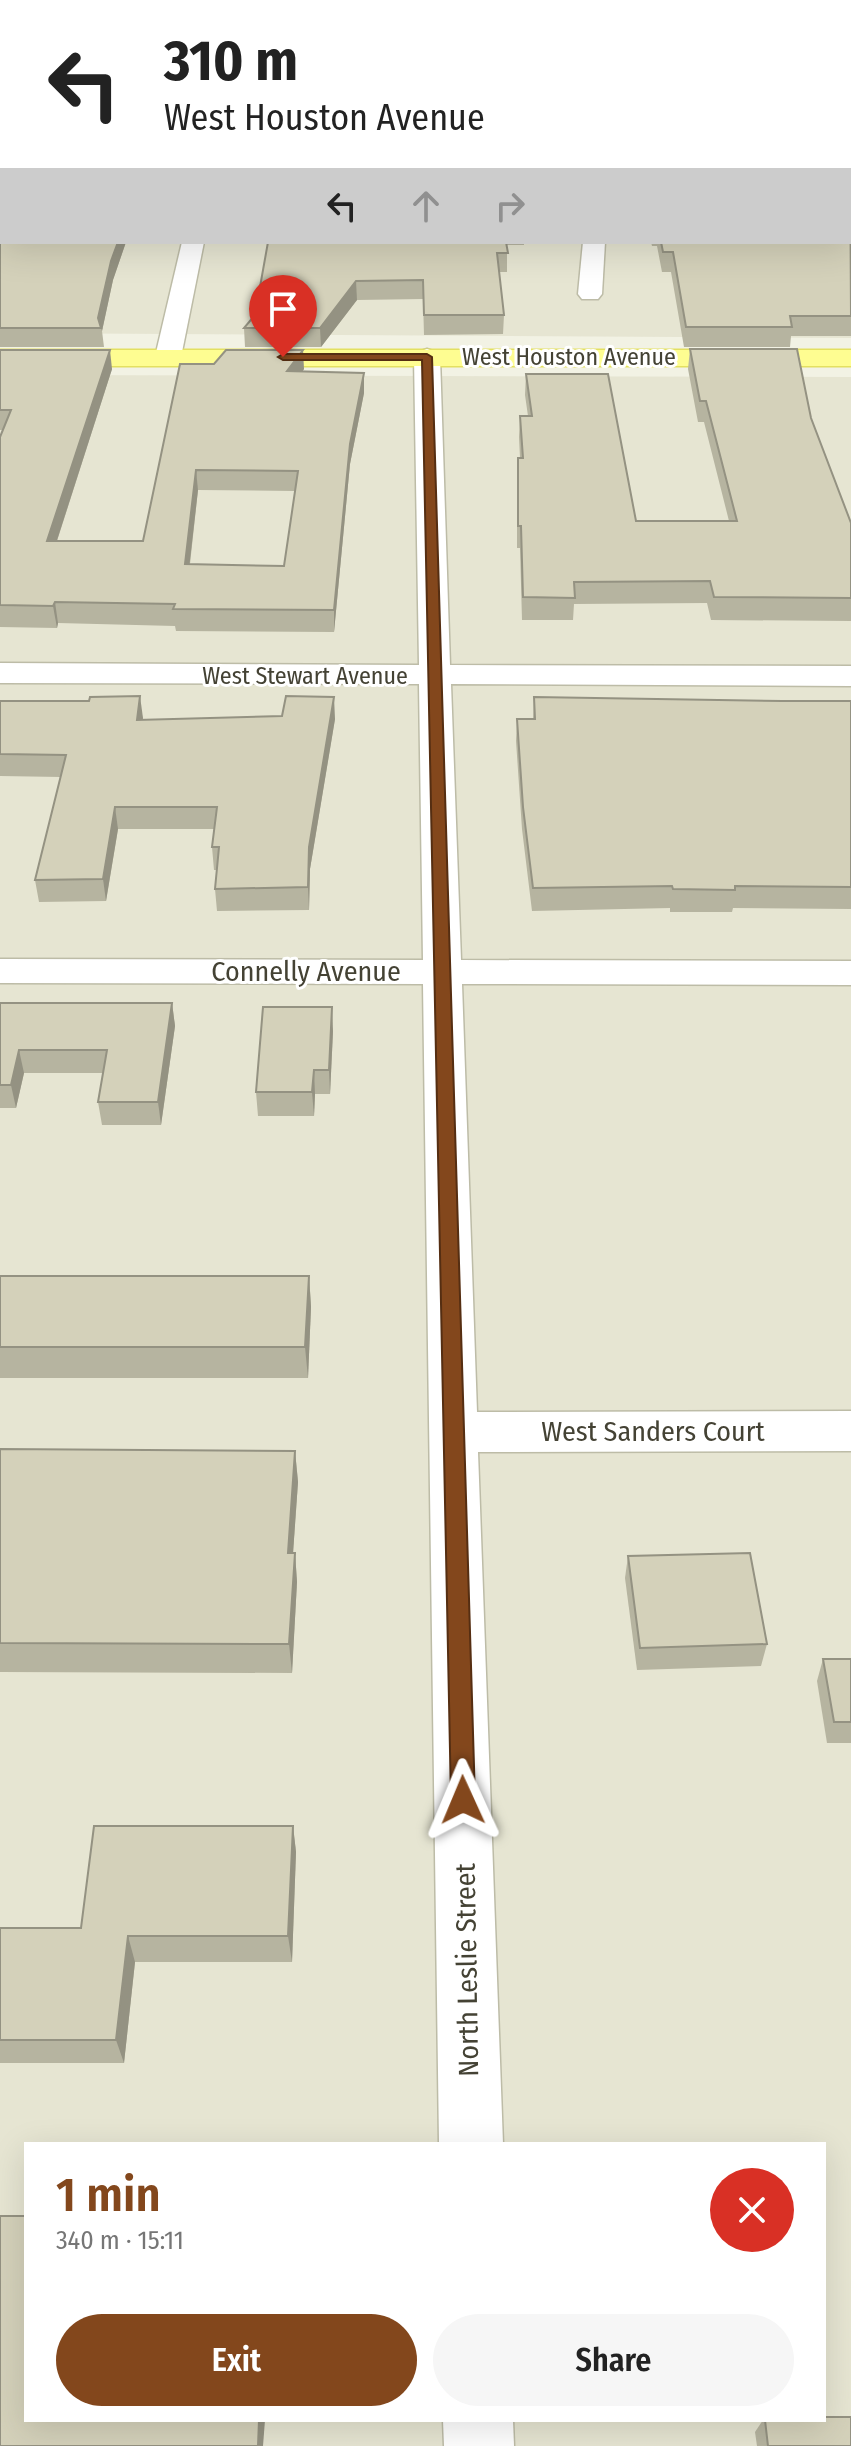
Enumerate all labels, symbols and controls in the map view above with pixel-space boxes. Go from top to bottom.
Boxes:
text: 310 m [164,28,298,95]
icon: left [32,32,136,136]
text: West Houston Avenue [164,96,485,140]
icon: left [320,184,364,228]
icon: ahead [404,184,448,228]
icon: right [488,184,532,228]
pin [249,275,317,357]
icon: arrive [261,287,305,331]
street label: West Houston Avenue [462,343,676,371]
street label: West Stewart Avenue [202,662,408,690]
street label: Connelly Avenue [211,955,401,988]
street label: West Sanders Court [541,1415,765,1448]
position arrow [421,1758,505,1842]
street label: North Leslie Street [449,1862,485,2077]
text: 1 min [56,2166,161,2224]
button: close [710,2168,794,2252]
text: 340 m · 15:11 [56,2225,184,2256]
button: Exit [56,2314,417,2406]
button: Share [433,2314,794,2406]

